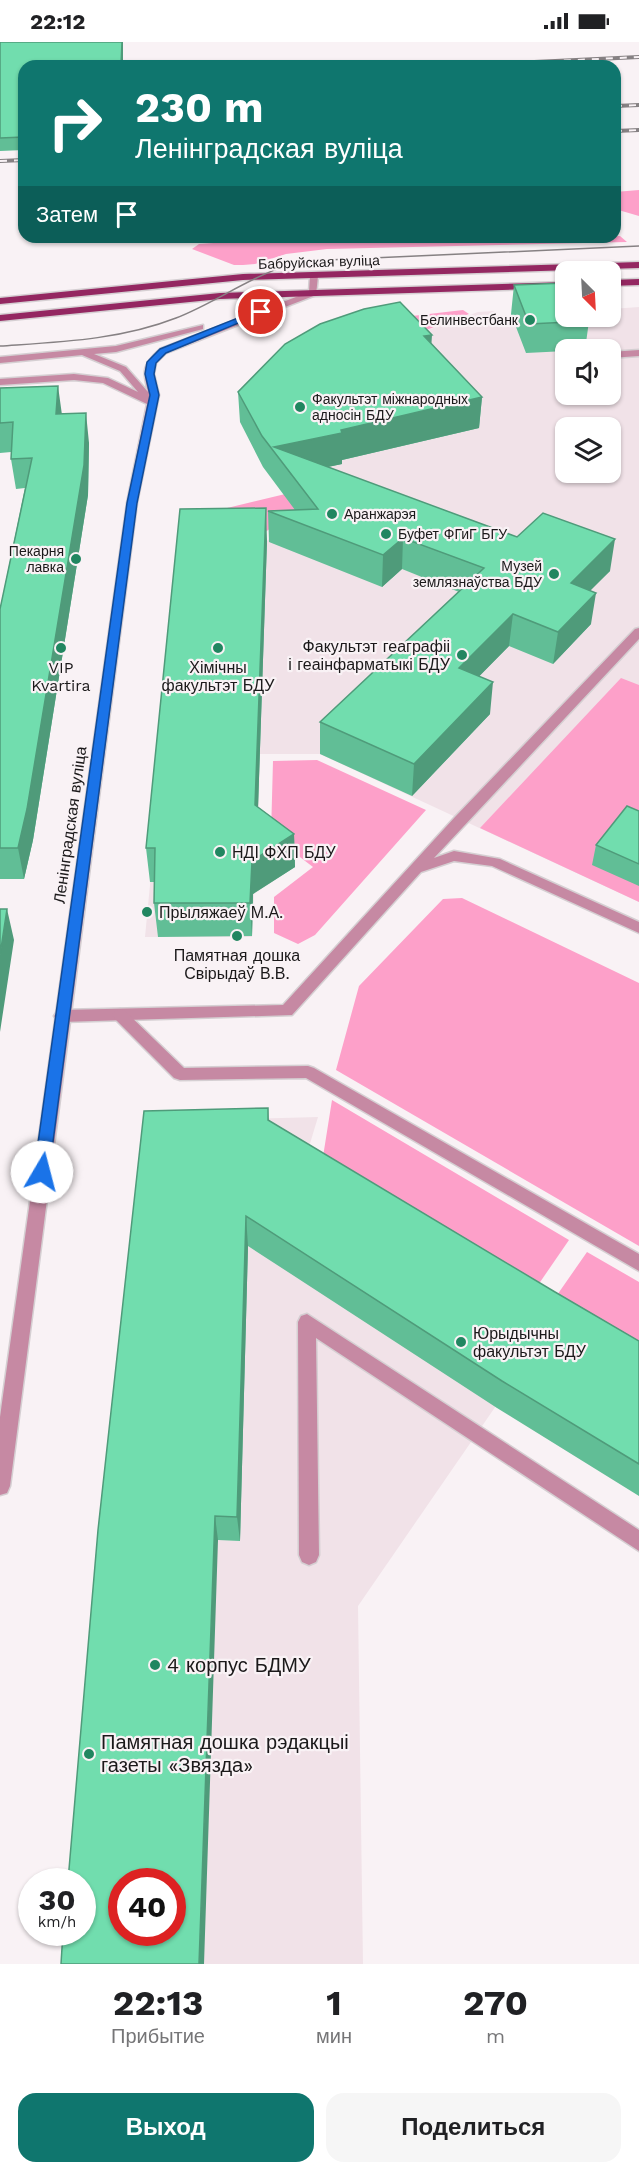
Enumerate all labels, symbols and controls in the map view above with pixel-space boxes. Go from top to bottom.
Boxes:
text: 22:12 [30,9,85,34]
text: 230 m [135,83,264,132]
icon: right [36,84,114,162]
text: Ленінградская вуліца [135,133,403,165]
icon: arrive [110,198,143,231]
text: Затем [36,202,98,227]
street label: Бабруйская вуліца [258,252,380,272]
north arrow [555,261,621,327]
map controls [555,261,621,483]
pin [235,286,286,337]
icon: arrive [244,295,277,328]
place label: Белинвестбанк [420,312,519,328]
marker: Белинвестбанк [523,313,537,327]
button: sound [555,339,621,405]
place label: Факультэт міжнародных адносін БДУ [312,391,468,423]
marker: Факультэт міжнародных адносін БДУ [293,400,307,414]
button: layers [555,417,621,483]
place label: Аранжарэя [344,506,416,522]
marker: Аранжарэя [325,507,339,521]
place label: Буфет ФГиГ БГУ [398,526,507,542]
marker: Буфет ФГиГ БГУ [379,527,393,541]
place label: Пекарня лавка [9,543,64,575]
marker: Пекарня лавка [69,552,83,566]
place label: Музей землязнаўства БДУ [413,558,542,590]
marker: Музей землязнаўства БДУ [547,567,561,581]
place label: Факультэт геаграфіі і геаінфарматыкі БДУ [288,637,451,674]
marker: VIP Kvartira [54,641,68,655]
marker: Хімічны факультэт БДУ [211,641,225,655]
marker: Факультэт геаграфіі і геаінфарматыкі БДУ [455,648,469,662]
place label: VIP Kvartira [31,658,91,695]
place label: Хімічны факультэт БДУ [162,658,275,695]
street label: Ленінградская вуліца [50,745,90,905]
place label: НДІ ФХП БДУ [232,843,337,862]
marker: НДІ ФХП БДУ [213,845,227,859]
place label: Прыляжаеў М.А. [159,903,283,922]
marker: Прыляжаеў М.А. [140,905,154,919]
marker: Памятная дошка Свірыдаў В.В. [230,929,244,943]
place label: Памятная дошка Свірыдаў В.В. [174,946,300,983]
position arrow [10,1140,74,1204]
place label: Юрыдычны факультэт БДУ [473,1324,587,1361]
marker: Юрыдычны факультэт БДУ [454,1335,468,1349]
place label: 4 корпус БДМУ [167,1653,311,1677]
marker: 4 корпус БДМУ [148,1658,162,1672]
place label: Памятная дошка рэдакцыі газеты «Звязда» [101,1730,349,1777]
marker: Памятная дошка рэдакцыі газеты «Звязда» [82,1747,96,1761]
speed limit sign: 40 [108,1868,186,1946]
text: 30 [38,1882,76,1917]
text: km/h [38,1913,76,1931]
text: 22:13 [113,1982,203,2024]
text: 1 [326,1982,342,2024]
text: 270 [463,1982,528,2024]
text: Прибытие [111,2024,205,2048]
text: мин [316,2024,352,2048]
text: m [486,2024,505,2048]
button: Выход [18,2093,314,2162]
button: Поделиться [326,2093,621,2162]

